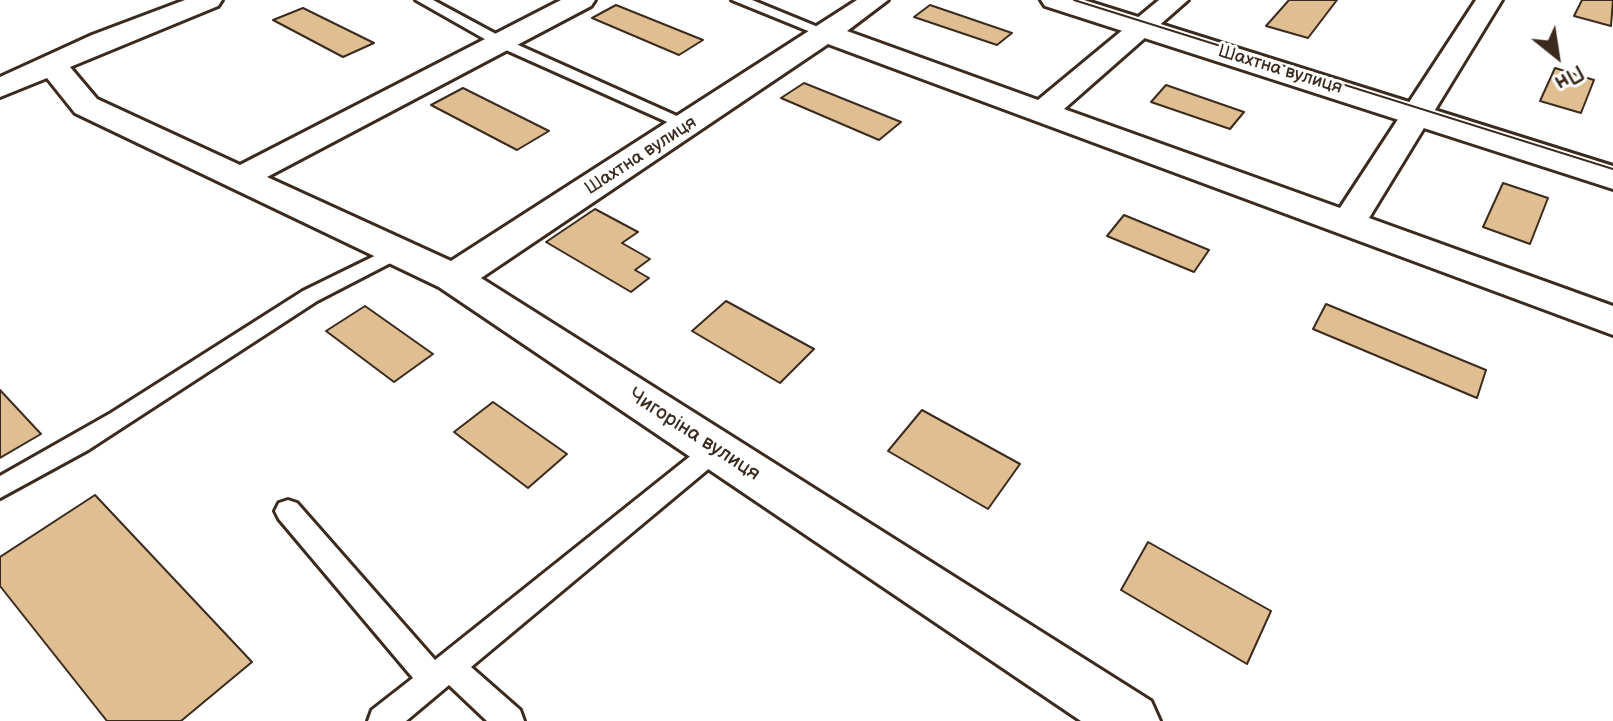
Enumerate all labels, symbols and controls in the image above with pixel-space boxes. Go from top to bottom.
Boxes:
north arrow [1517,16,1597,96]
street label: Шахтна вулиця [1215,41,1345,99]
text: Пн [1550,58,1589,96]
street label: Шахтна вулиця [581,112,701,200]
street label: Чигоріна вулиця [624,384,764,486]

